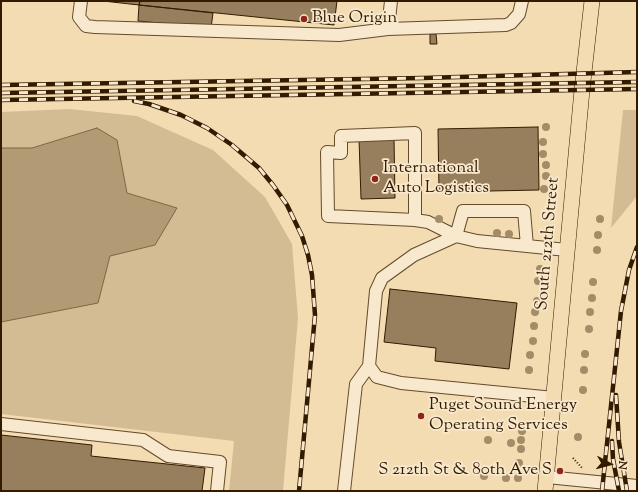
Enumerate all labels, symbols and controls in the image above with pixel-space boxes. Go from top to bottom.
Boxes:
place label: Blue Origin [312,9,397,29]
marker: Blue Origin [299,14,309,24]
place label: International Auto Logistics [383,159,489,199]
marker: International Auto Logistics [370,174,380,184]
street label: South 212th Street [533,177,565,311]
place label: Puget Sound Energy Operating Services [429,396,577,436]
marker: Puget Sound Energy Operating Services [416,411,426,421]
north arrow [590,444,630,484]
text: N [614,460,630,470]
place label: S 212th St & 80th Ave S [378,461,552,481]
marker: S 212th St & 80th Ave S [555,466,565,476]

